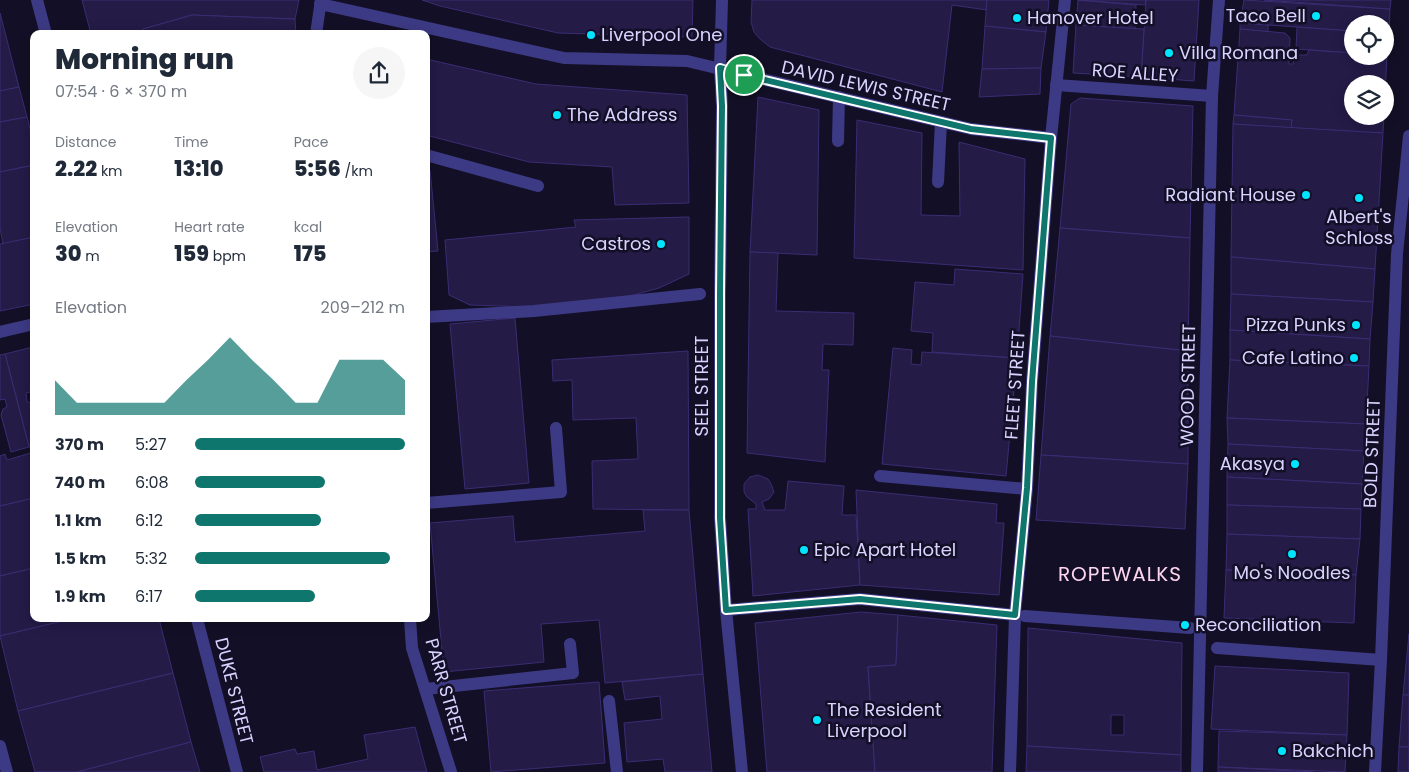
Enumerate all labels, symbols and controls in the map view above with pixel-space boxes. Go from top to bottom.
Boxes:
place label: Taco Bell [1226,3,1306,28]
place label: Hanover Hotel [1027,5,1154,30]
marker: Taco Bell [1310,10,1322,22]
marker: Hanover Hotel [1011,12,1023,24]
map controls [1344,15,1394,125]
button: locate [1344,15,1394,65]
place label: Liverpool One [601,22,722,47]
marker: Liverpool One [585,29,597,41]
text: Morning run [55,40,234,79]
place label: Villa Romana [1179,40,1298,65]
button: share [353,47,405,99]
marker: Villa Romana [1163,47,1175,59]
pin [723,54,765,96]
street label: DAVID LEWIS STREET [779,54,953,117]
street label: ROE ALLEY [1091,57,1180,88]
icon: arrive [730,61,758,89]
button: layers [1344,75,1394,125]
text: 07:54 · 6 × 370 m [55,80,187,103]
place label: The Address [567,102,677,127]
marker: The Address [551,109,563,121]
text: Distance [55,132,116,152]
text: Time [174,132,208,152]
text: Pace [294,132,328,152]
text: 2.22 [55,154,97,183]
text: 13:10 [174,154,224,183]
text: 5:56 [294,154,341,183]
text: km [97,161,123,181]
text: /km [341,161,373,181]
place label: Radiant House [1165,182,1296,207]
marker: Radiant House [1300,189,1312,201]
marker: Albert's Schloss [1353,192,1365,204]
place label: Albert's Schloss [1325,204,1393,250]
text: Elevation [55,217,118,237]
text: Heart rate [174,217,245,237]
text: kcal [294,217,322,237]
place label: Castros [581,231,651,256]
marker: Castros [655,238,667,250]
text: 30 [55,239,82,268]
text: 159 [174,239,209,268]
text: 175 [294,239,327,268]
text: m [82,246,100,266]
text: bpm [209,246,246,266]
text: Elevation [55,296,127,319]
text: 209–212 m [321,296,405,319]
place label: Pizza Punks [1246,312,1346,337]
marker: Pizza Punks [1350,319,1362,331]
street label: WOOD STREET [1174,323,1201,447]
street label: FLEET STREET [998,329,1031,440]
street label: SEEL STREET [689,335,714,437]
place label: Cafe Latino [1242,345,1344,370]
marker: Cafe Latino [1348,352,1360,364]
street label: BOLD STREET [1357,397,1386,508]
text: 370 m [55,433,104,456]
text: 5:27 [135,433,166,456]
place label: Akasya [1220,451,1285,476]
marker: Akasya [1289,458,1301,470]
text: 740 m [55,471,105,494]
text: 6:08 [135,471,169,494]
text: 1.1 km [55,509,102,532]
text: 6:12 [135,509,163,532]
place label: Epic Apart Hotel [814,537,956,562]
marker: Epic Apart Hotel [798,544,810,556]
text: 1.5 km [55,547,106,570]
text: 5:32 [135,547,167,570]
marker: Mo's Noodles [1286,548,1298,560]
district label: ROPEWALKS [1058,560,1182,588]
place label: Mo's Noodles [1234,560,1350,585]
text: 1.9 km [55,585,106,608]
text: 6:17 [135,585,162,608]
place label: Reconciliation [1195,612,1321,637]
marker: Reconciliation [1179,619,1191,631]
street label: DUKE STREET [209,635,260,747]
street label: PARR STREET [419,635,474,747]
place label: The Resident Liverpool [827,697,942,743]
marker: The Resident Liverpool [811,714,823,726]
place label: Bakchich [1292,738,1374,763]
marker: Bakchich [1276,745,1288,757]

